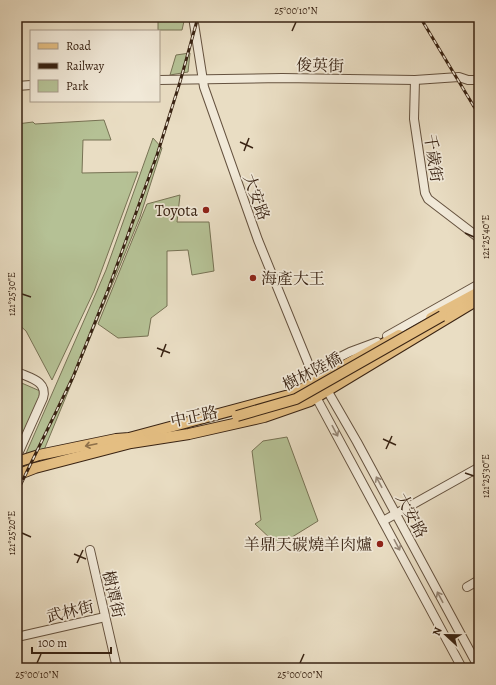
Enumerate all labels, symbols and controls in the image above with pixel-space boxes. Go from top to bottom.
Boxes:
text: 25°00'10"N [274,4,318,17]
legend [30,30,160,102]
text: Road [66,38,92,54]
street label: 俊英街 [296,55,344,77]
text: Railway [66,58,105,74]
text: Park [66,78,89,94]
street label: 千歲街 [419,133,447,183]
street label: 大安路 [238,171,275,224]
place label: Toyota [155,200,199,222]
marker: Toyota [201,205,211,215]
text: 121°25'40"E [479,215,492,259]
place label: 海產大王 [261,268,325,290]
text: 121°25'30"E [5,272,18,316]
marker: 海產大王 [248,273,258,283]
street label: 樹林陸橋 [279,348,346,396]
street label: 中正路 [168,401,220,433]
one-way arrow [332,425,339,437]
one-way arrow [84,441,97,449]
text: 121°25'30"E [479,454,492,498]
one-way arrow [374,476,382,488]
street label: 大安路 [390,489,432,542]
text: 121°25'20"E [5,511,18,555]
place label: 羊鼎天碳燒羊肉爐 [244,534,372,556]
marker: 羊鼎天碳燒羊肉爐 [375,539,385,549]
one-way arrow [393,539,401,551]
street label: 樹潭街 [97,568,129,620]
one-way arrow [436,591,444,603]
street label: 武林街 [44,596,96,628]
north arrow [426,615,466,655]
text: N [429,625,446,638]
scale bar [32,629,111,655]
text: 100 m [38,635,67,651]
text: 25°00'10"N [15,668,59,681]
text: 25°00'00"N [277,668,323,681]

